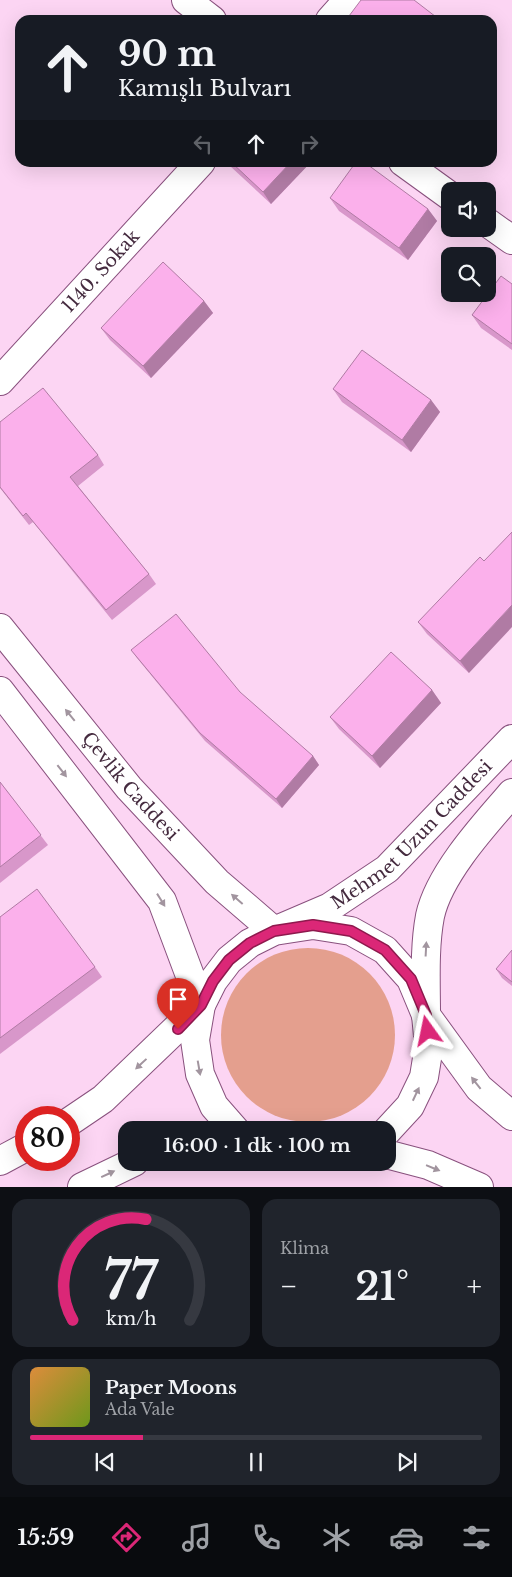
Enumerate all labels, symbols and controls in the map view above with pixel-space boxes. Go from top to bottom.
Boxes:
text: 90 m [118,32,216,75]
icon: ahead [35,35,100,100]
text: Kamışlı Bulvarı [118,75,291,102]
icon: left [189,130,217,158]
icon: ahead [242,130,270,158]
icon: right [295,130,323,158]
map controls [441,182,496,302]
button: sound [441,182,496,237]
street label: 1140. Sokak [57,225,144,317]
button: search [441,247,496,302]
one-way arrow [64,708,75,721]
street label: Çevlik Caddesi [77,727,183,845]
street label: Mehmet Uzun Caddesi [327,756,497,914]
one-way arrow [56,764,67,777]
one-way arrow [156,893,165,907]
one-way arrow [231,894,244,905]
one-way arrow [423,941,431,957]
pin [157,978,199,1029]
icon: arrive [164,985,192,1013]
position arrow [401,1004,453,1056]
one-way arrow [136,1058,148,1070]
one-way arrow [196,1060,204,1076]
one-way arrow [470,1077,481,1090]
one-way arrow [412,1087,420,1101]
speed limit sign: 80 [15,1106,80,1171]
text: 16:00 · 1 dk · 100 m [163,1134,351,1157]
one-way arrow [426,1164,440,1172]
one-way arrow [101,1170,115,1178]
text: Klima [280,1238,329,1258]
text: 77 [104,1249,159,1313]
text: 21° [355,1263,409,1310]
text: − [280,1269,298,1304]
text: + [467,1269,482,1304]
text: km/h [106,1308,156,1330]
text: Paper Moons [105,1376,237,1399]
text: Ada Vale [105,1399,175,1419]
icon: previous [91,1448,119,1476]
icon: pause [242,1448,270,1476]
icon: next [393,1448,421,1476]
icon: directions [109,1520,144,1555]
icon: music [179,1520,214,1555]
icon: phone [249,1520,284,1555]
icon: climate [319,1520,354,1555]
icon: car [389,1520,424,1555]
icon: filters [459,1520,494,1555]
text: 15:59 [18,1524,74,1551]

